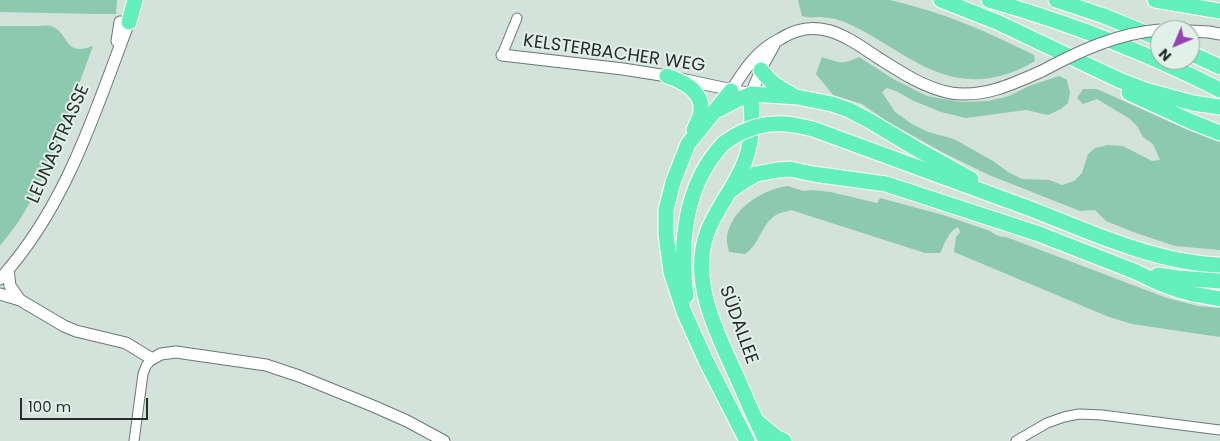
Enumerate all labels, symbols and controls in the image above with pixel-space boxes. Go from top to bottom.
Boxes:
north arrow [1150,20,1200,70]
street label: KELSTERBACHER WEG [522,31,706,77]
text: N [1154,44,1176,66]
street label: LEUNASTRASSE [23,81,95,207]
street label: SÜDALLEE [714,283,762,367]
scale bar [22,388,150,420]
text: 100 m [28,396,71,417]

